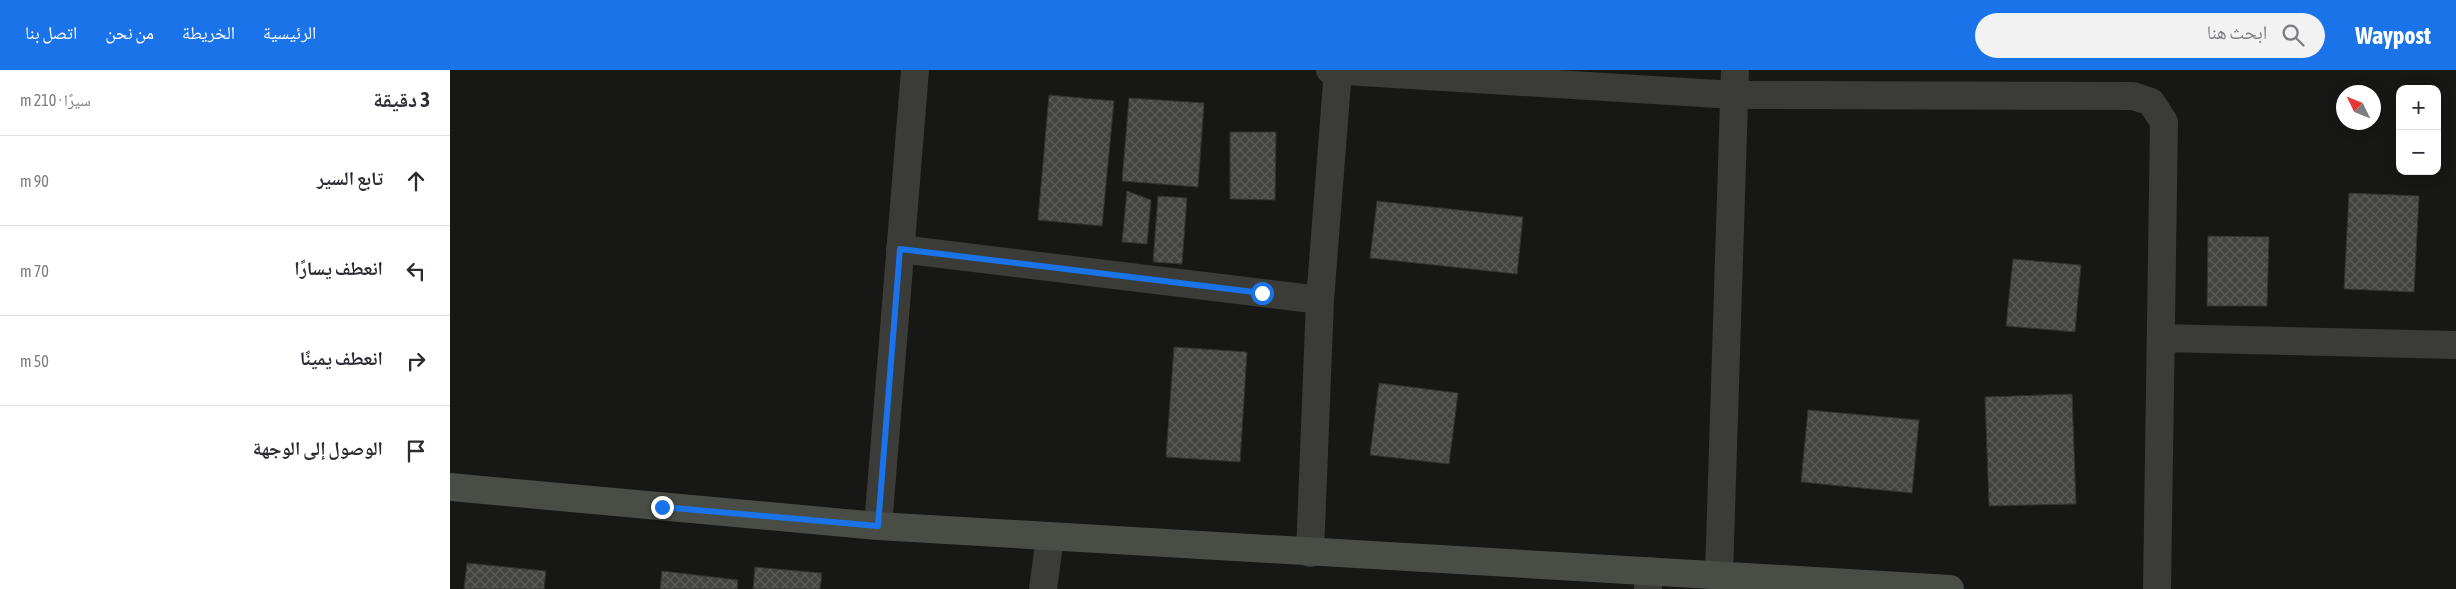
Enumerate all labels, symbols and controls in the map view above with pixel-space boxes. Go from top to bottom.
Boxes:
search box [1975,13,2325,58]
text: ابحث هنا [2207,21,2267,43]
icon: search [2279,21,2307,49]
text: اتصل بنا [25,22,77,43]
text: من نحن [105,22,154,43]
text: الخريطة [182,22,235,43]
text: الرئيسية [263,22,316,43]
text: Waypost [2355,22,2431,49]
north arrow [2336,85,2381,130]
map controls [2396,85,2441,175]
button: + [2396,85,2441,130]
text: 3 دقيقة [373,87,430,111]
text: سيرًا · 210 m [20,91,91,109]
button: − [2396,130,2441,175]
text: تابع السير [317,167,383,189]
icon: ahead [402,167,430,195]
text: 90 m [20,172,49,190]
text: انعطف يسارًا [294,257,383,279]
icon: left [402,257,430,285]
text: 70 m [20,262,49,280]
route start [1251,282,1274,305]
text: انعطف يمينًا [300,347,383,369]
icon: right [402,347,430,375]
text: 50 m [20,352,49,370]
text: الوصول إلى الوجهة [253,437,383,459]
icon: arrive [402,437,430,465]
route end [651,496,674,519]

